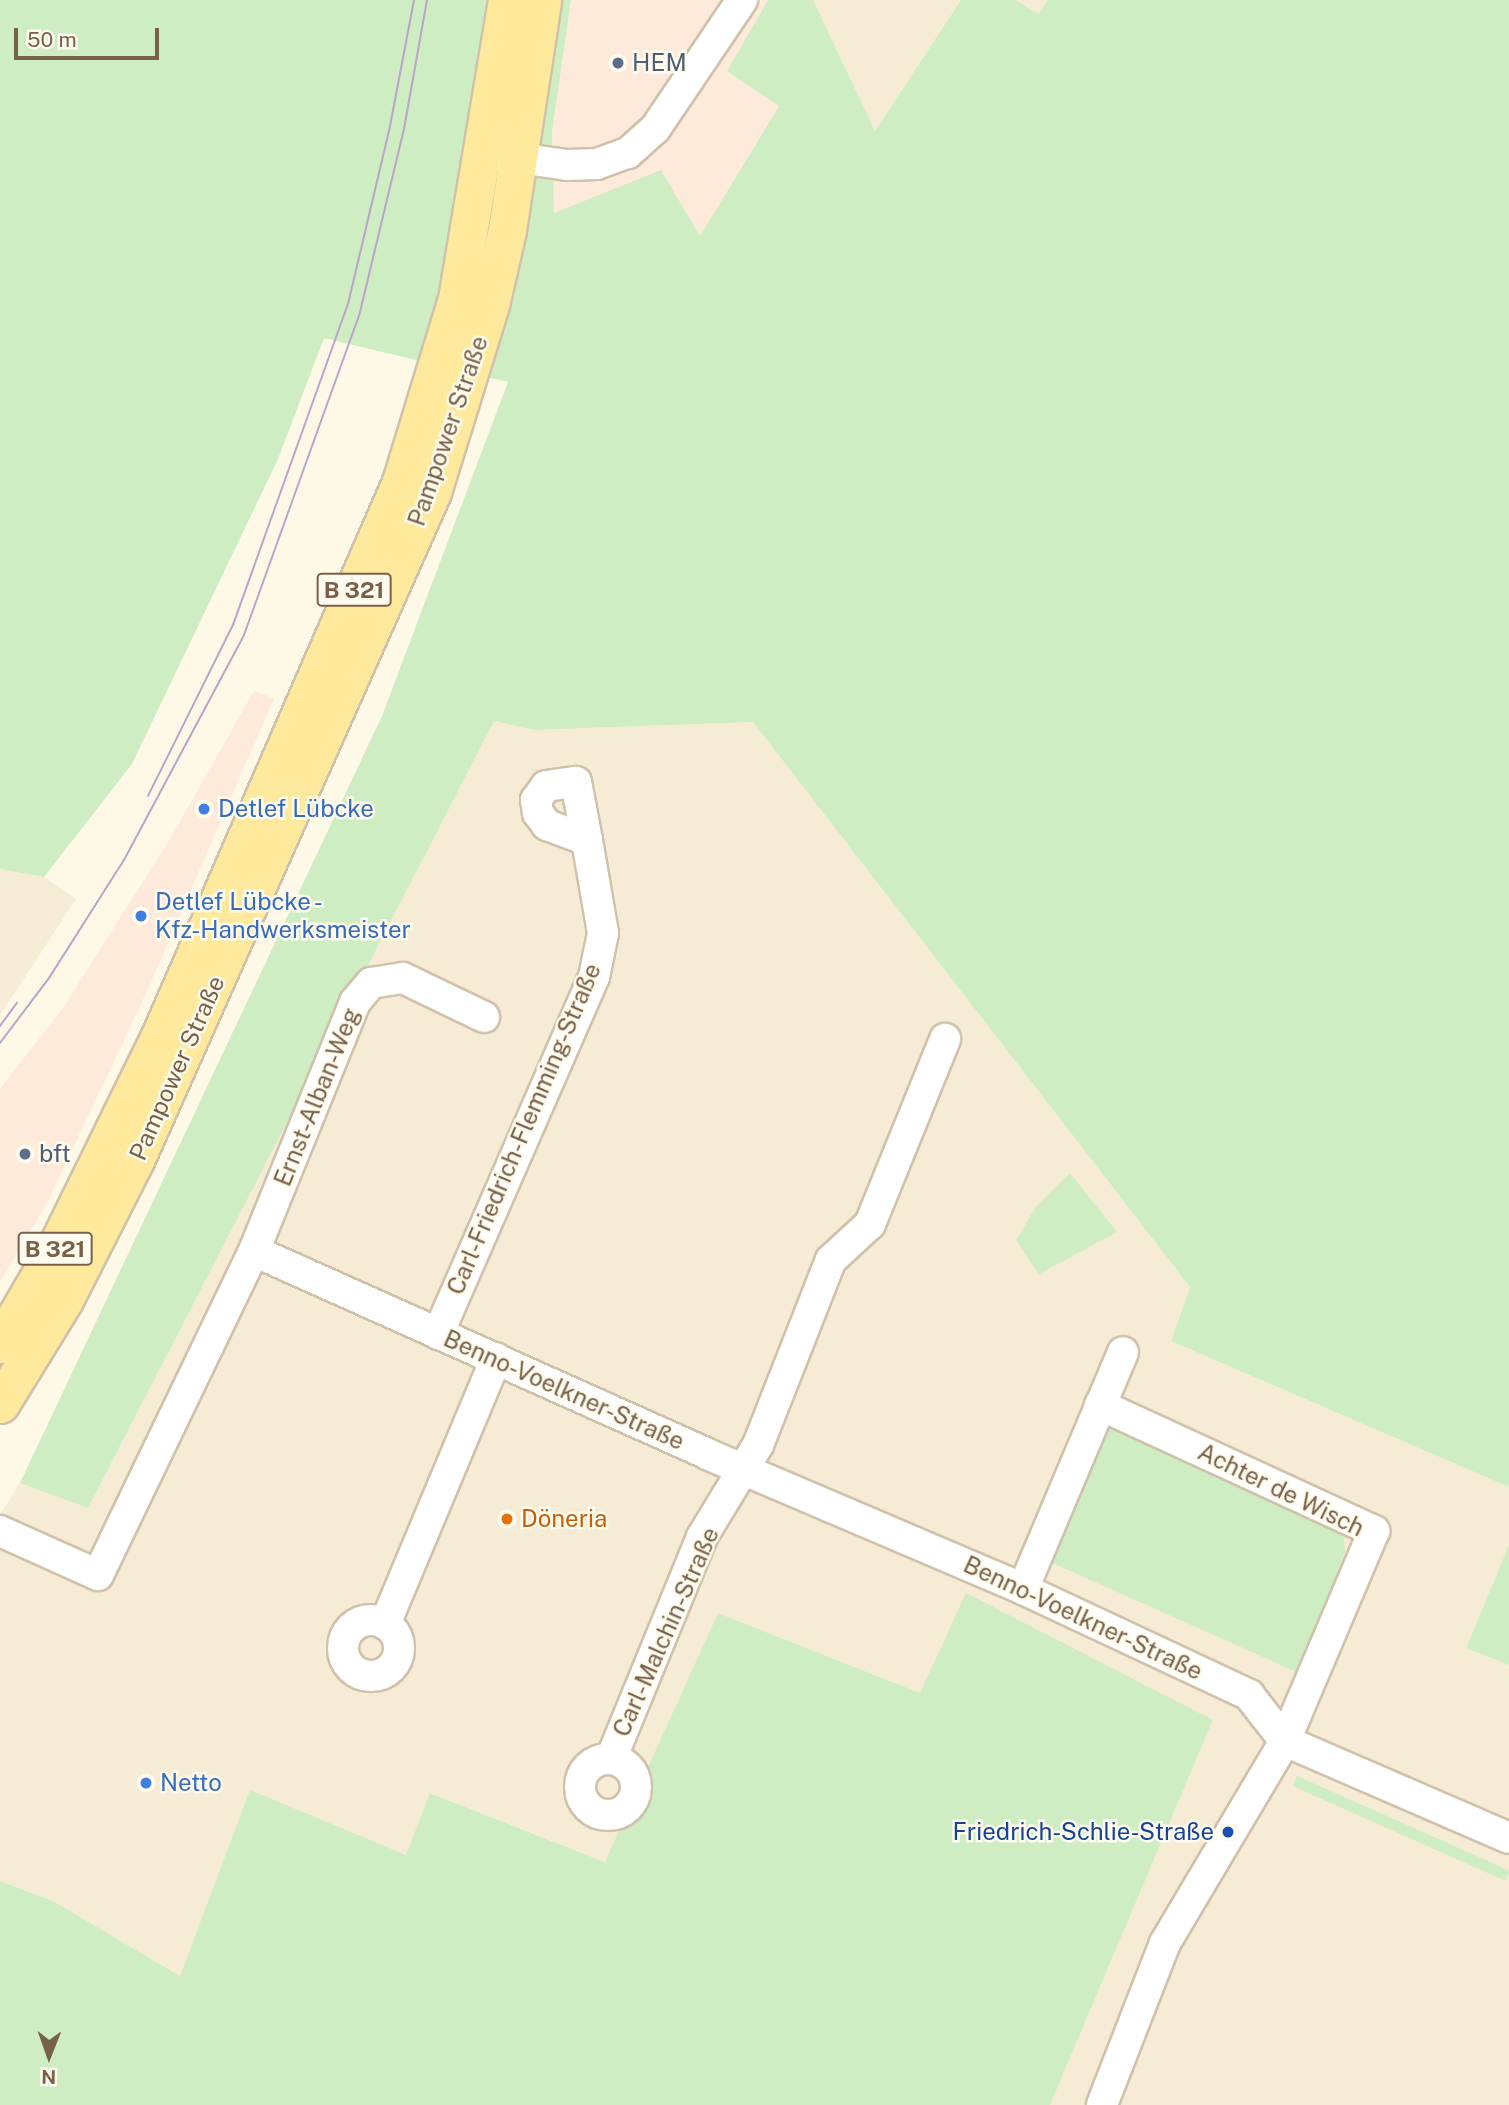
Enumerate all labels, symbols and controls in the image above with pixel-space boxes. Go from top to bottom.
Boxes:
scale bar [18,14,163,58]
text: 50 m [27,27,77,52]
place label: HEM [632,49,687,77]
marker: HEM [610,55,626,71]
street label: Pampower Straße [402,332,494,530]
road number: B 321 [316,570,392,610]
place label: Detlef Lübcke [218,795,374,823]
marker: Detlef Lübcke [196,801,212,817]
place label: Detlef Lübcke - Kfz-Handwerksmeister [155,888,411,944]
marker: Detlef Lübcke - Kfz-Handwerksmeister [133,908,149,924]
street label: Carl-Friedrich-Flemming-Straße [441,959,607,1299]
street label: Pampower Straße [123,971,231,1165]
street label: Ernst-Alban-Weg [268,1004,366,1190]
place label: bft [39,1140,71,1168]
marker: bft [17,1146,33,1162]
road number: B 321 [16,1230,94,1268]
street label: Benno-Voelkner-Straße [439,1324,689,1456]
street label: Achter de Wisch [1193,1437,1369,1543]
place label: Döneria [521,1505,607,1533]
marker: Döneria [499,1511,515,1527]
street label: Carl-Malchin-Straße [607,1523,725,1741]
street label: Benno-Voelkner-Straße [959,1550,1207,1686]
place label: Netto [160,1769,222,1797]
marker: Netto [138,1775,154,1791]
place label: Friedrich-Schlie-Straße [953,1818,1214,1846]
marker: Friedrich-Schlie-Straße [1220,1824,1236,1840]
north arrow [14,2021,84,2091]
text: N [41,2066,56,2088]

